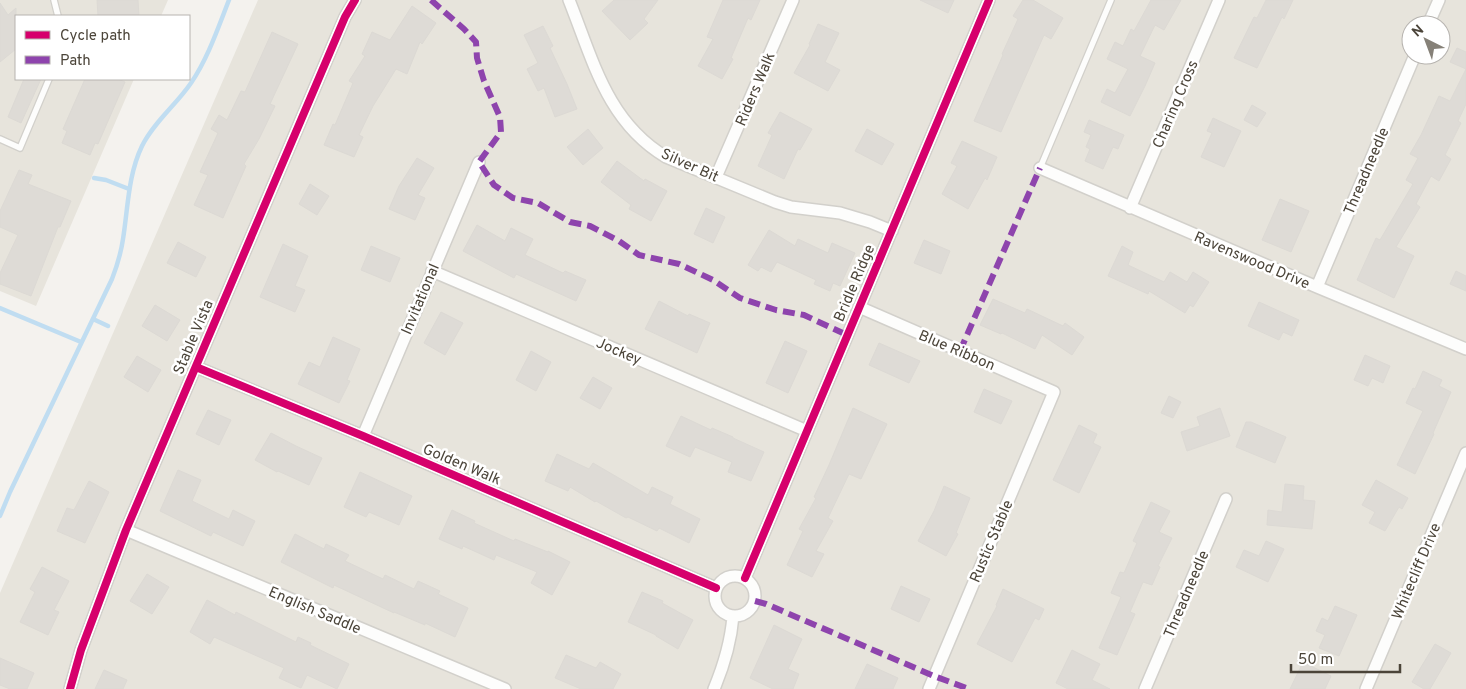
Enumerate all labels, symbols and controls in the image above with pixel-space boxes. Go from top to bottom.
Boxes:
legend [15,15,190,80]
north arrow [1401,15,1451,65]
text: N [1409,22,1428,41]
text: Cycle path [60,27,131,46]
street label: Riders Walk [732,50,780,129]
text: Path [60,52,91,71]
street label: Charing Cross [1149,58,1203,152]
street label: Threadneedle [1340,125,1394,218]
street label: Silver Bit [658,145,721,188]
street label: Ravenswood Drive [1191,228,1312,294]
street label: Bridle Ridge [831,242,880,325]
street label: Invitational [398,261,445,338]
street label: Stable Vista [170,297,219,378]
street label: Blue Ribbon [915,327,998,376]
street label: Jockey [593,334,644,370]
street label: Golden Walk [420,440,503,490]
street label: Rustic Stable [966,497,1018,586]
street label: Whitecliff Drive [1388,520,1446,623]
street label: Threadneedle [1160,548,1214,641]
street label: English Saddle [265,583,364,639]
scale bar [1291,642,1400,674]
text: 50 m [1298,651,1333,670]

